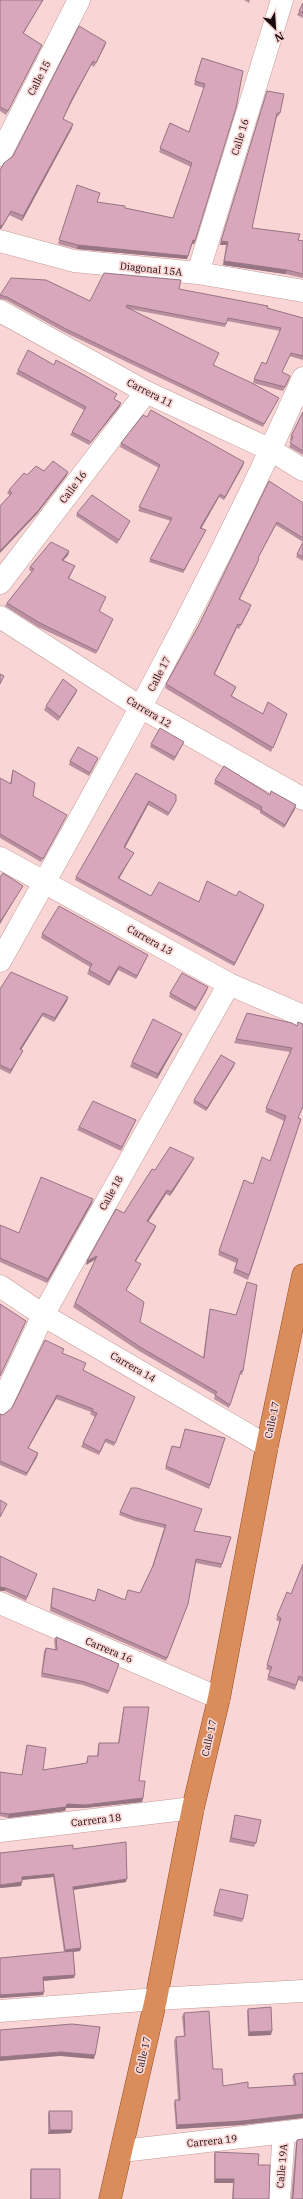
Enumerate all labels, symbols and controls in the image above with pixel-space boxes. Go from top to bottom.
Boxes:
north arrow [255,8,295,48]
text: N [272,29,286,45]
street label: Calle 15 [25,58,53,98]
street label: Calle 16 [228,117,252,157]
street label: Diagonal 15A [119,259,183,279]
street label: Carrera 11 [125,376,175,410]
street label: Calle 16 [57,468,89,506]
street label: Calle 17 [145,654,173,694]
street label: Carrera 12 [124,693,174,731]
street label: Carrera 13 [125,922,175,958]
street label: Calle 18 [96,1173,126,1213]
street label: Carrera 14 [108,1349,158,1385]
street label: Calle 17 [262,1400,282,1440]
street label: Carrera 16 [83,1634,135,1666]
street label: Calle 17 [198,1718,220,1758]
street label: Carrera 18 [70,1810,122,1830]
street label: Calle 17 [132,2035,154,2075]
street label: Carrera 19 [186,2132,238,2150]
street label: Calle 19A [274,2143,290,2189]

